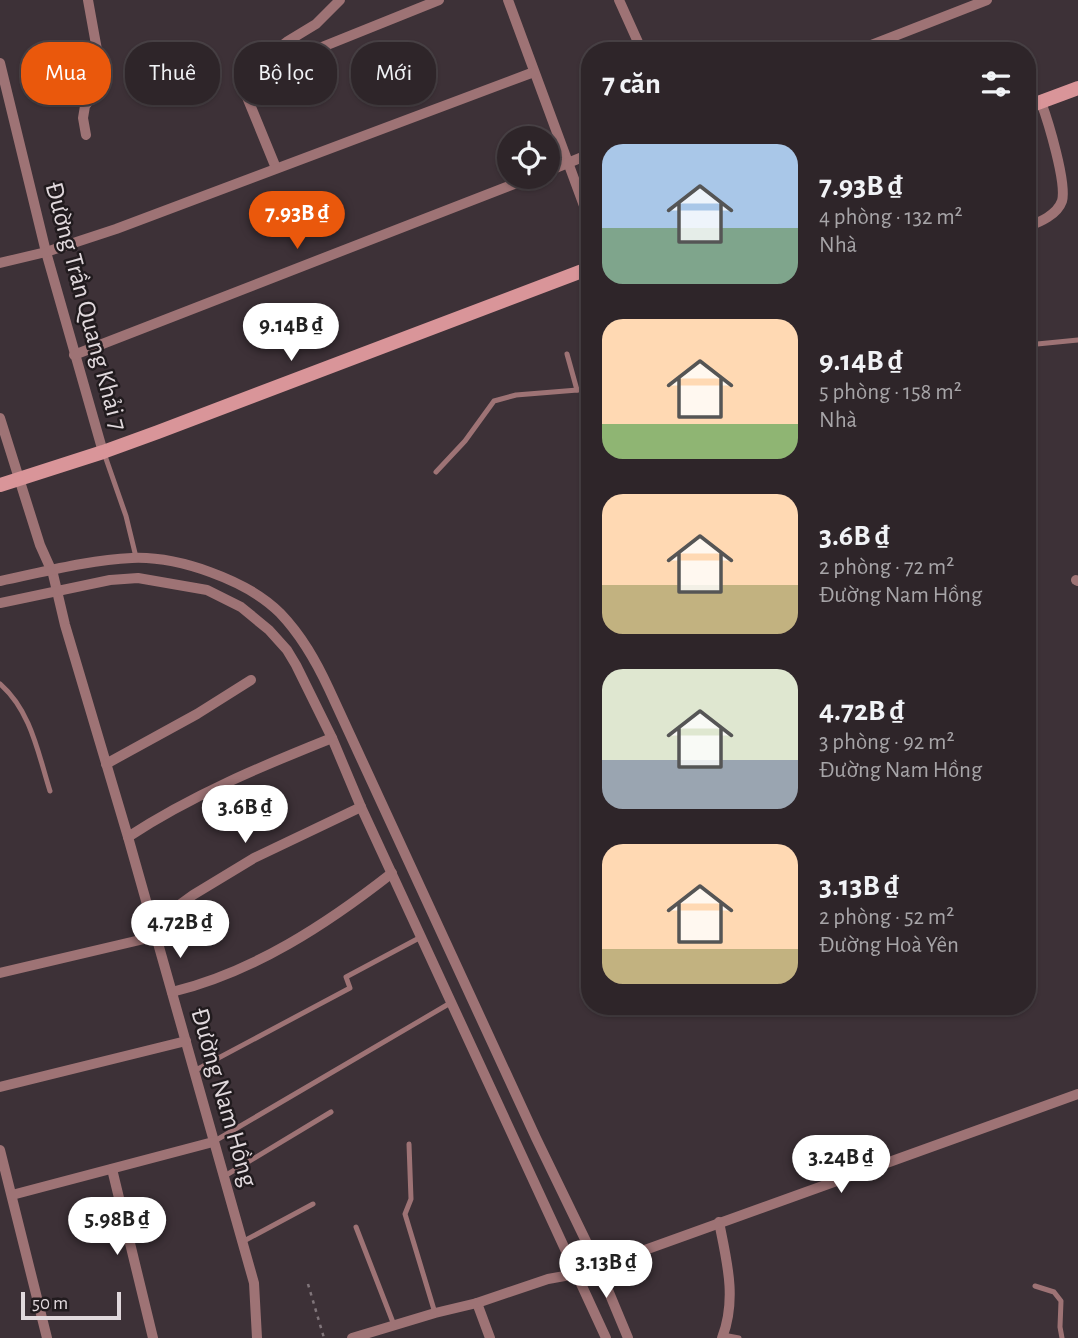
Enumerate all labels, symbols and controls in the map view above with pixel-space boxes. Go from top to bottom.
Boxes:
chip: Mua [21,42,111,105]
chip: Thuê [125,42,220,105]
chip: Bộ lọc [234,42,337,105]
chip: Mới [351,42,436,105]
icon: filters [977,65,1015,103]
text: 7 căn [602,69,661,99]
map controls [497,126,560,189]
button: locate [497,126,560,189]
text: 7.93B ₫ [819,171,903,201]
icon: home [658,172,742,256]
street label: Đường Trần Quang Khải 7 [40,179,132,434]
pin: 7.93B ₫ [232,191,362,251]
text: 7.93B ₫ [265,202,329,225]
text: 4 phòng · 132 m² [819,206,963,229]
text: Nhà [819,234,857,257]
pin: 9.14B ₫ [226,304,356,363]
text: 9.14B ₫ [259,314,323,337]
text: 9.14B ₫ [819,346,903,376]
icon: home [658,347,742,431]
text: 5 phòng · 158 m² [819,381,962,404]
text: Nhà [819,409,857,432]
text: 3.6B ₫ [819,521,890,551]
icon: home [658,522,742,606]
text: 2 phòng · 72 m² [819,556,954,579]
text: Đường Nam Hồng [819,584,982,607]
text: 4.72B ₫ [819,696,905,726]
icon: home [658,697,742,781]
text: 3 phòng · 92 m² [819,731,954,754]
text: Đường Nam Hồng [819,759,982,782]
pin: 3.6B ₫ [188,786,302,845]
text: 3.6B ₫ [218,796,272,819]
text: 3.13B ₫ [819,871,899,901]
icon: home [658,872,742,956]
pin: 4.72B ₫ [115,900,245,960]
text: 2 phòng · 52 m² [819,906,954,929]
text: 4.72B ₫ [147,911,213,934]
text: Đường Hoà Yên [819,934,959,957]
street label: Đường Nam Hồng [186,1005,262,1190]
pin: 3.24B ₫ [776,1136,906,1195]
text: 3.24B ₫ [808,1146,874,1169]
pin: 5.98B ₫ [52,1198,182,1257]
text: 5.98B ₫ [84,1208,150,1231]
pin: 3.13B ₫ [541,1240,671,1300]
text: 3.13B ₫ [575,1251,637,1274]
scale bar [21,1289,121,1321]
text: 50 m [32,1294,68,1313]

